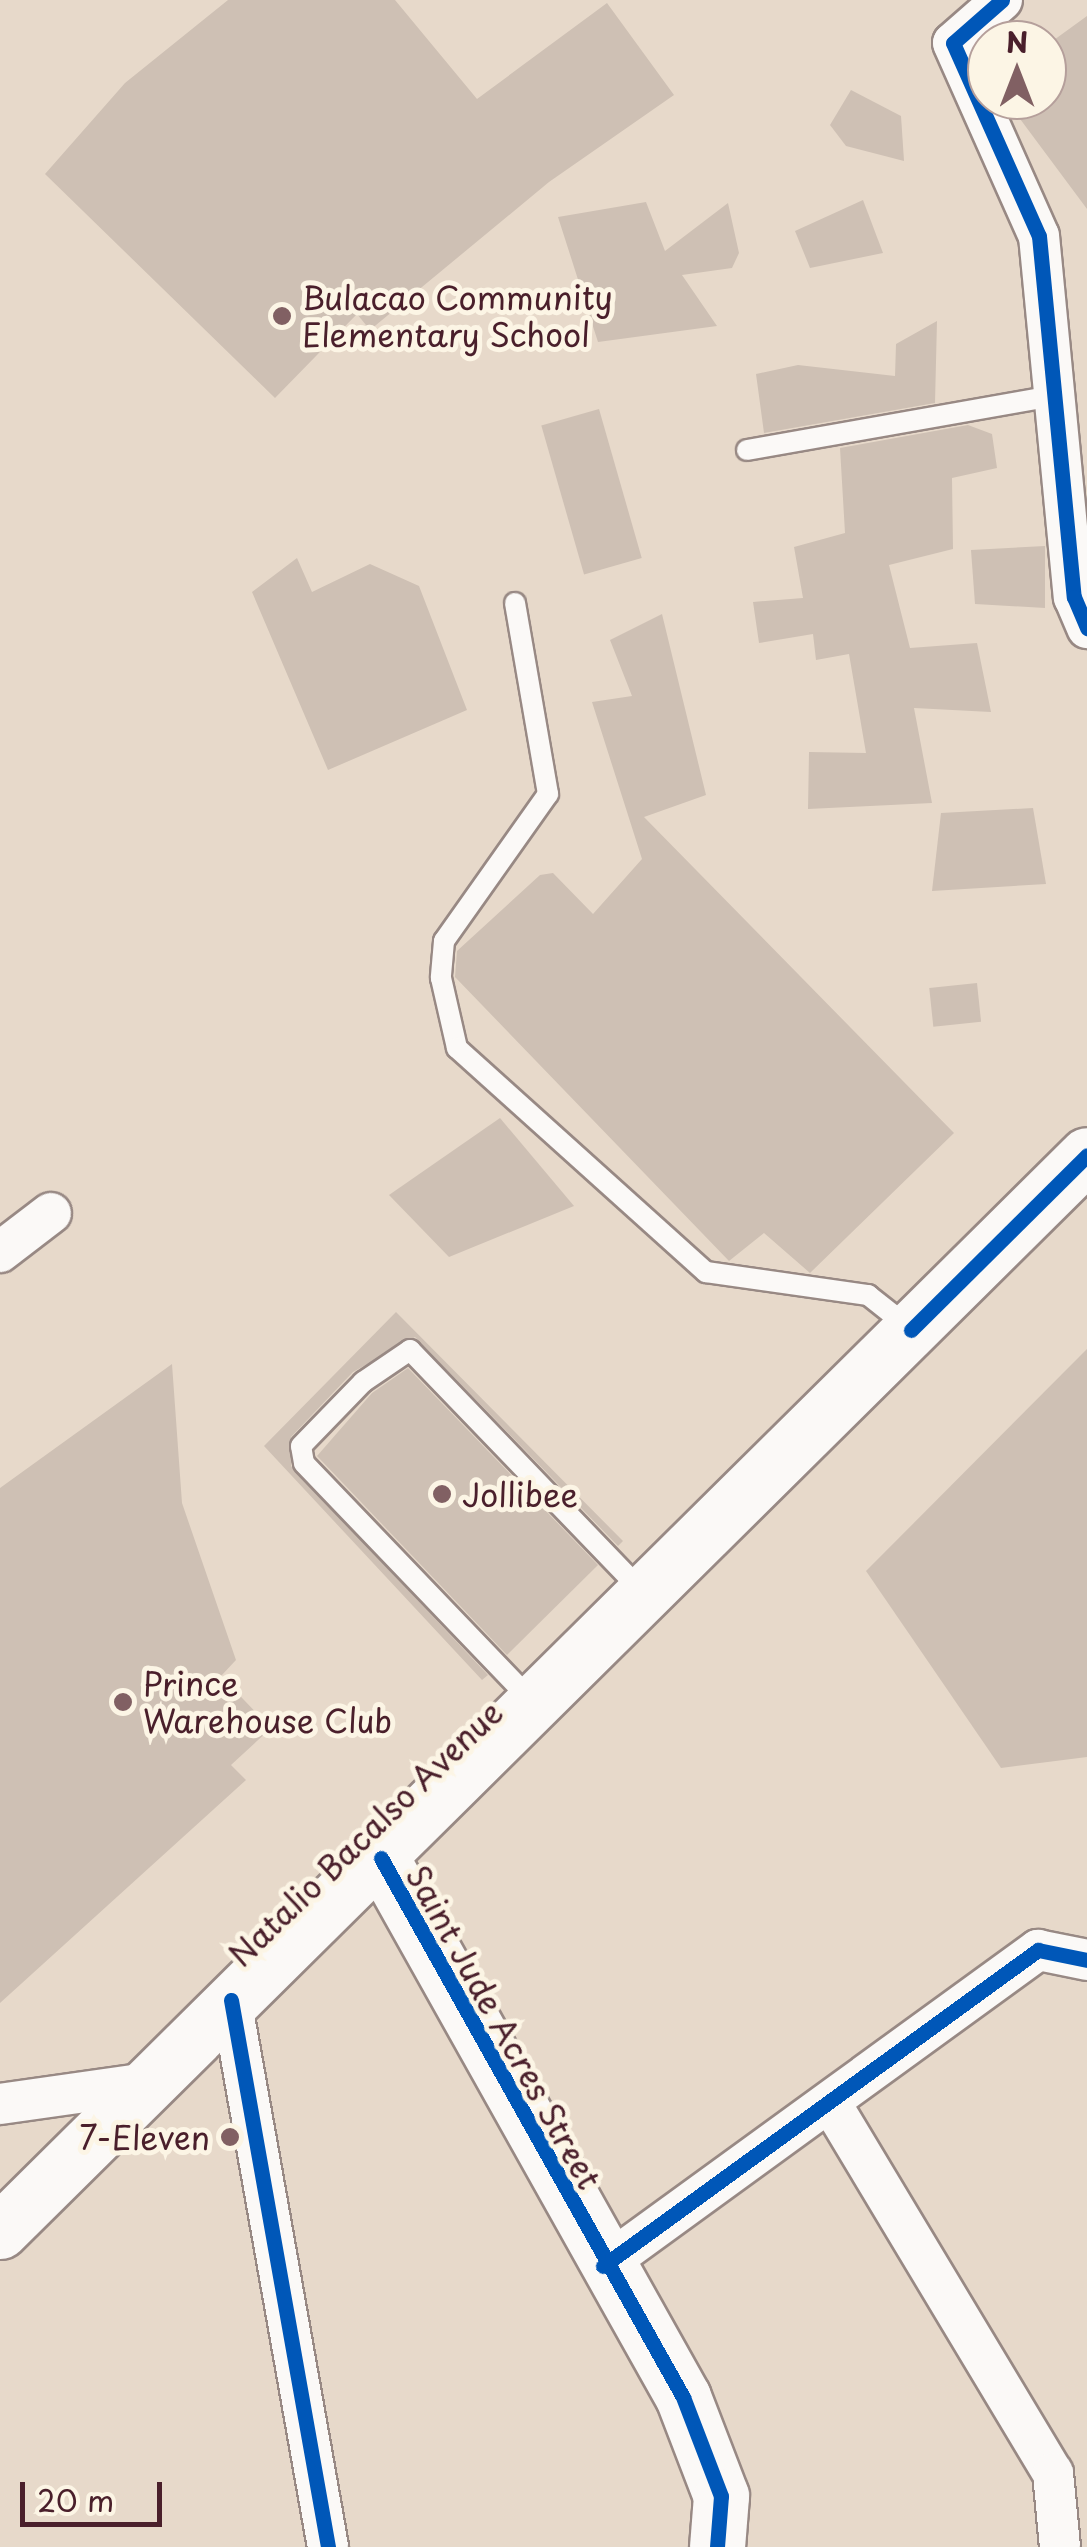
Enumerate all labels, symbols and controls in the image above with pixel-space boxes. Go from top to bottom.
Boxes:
north arrow [967,20,1067,120]
text: N [1006,20,1028,63]
place label: Bulacao Community Elementary School [302,279,613,354]
marker: Bulacao Community Elementary School [271,305,293,327]
place label: Jollibee [462,1475,578,1513]
marker: Jollibee [431,1483,453,1505]
place label: Prince Warehouse Club [143,1665,392,1740]
marker: Prince Warehouse Club [112,1691,134,1713]
street label: Natalio Bacalso Avenue [220,1692,510,1974]
street label: Saint Jude Acres Street [398,1857,610,2197]
place label: 7-Eleven [79,2118,210,2156]
marker: 7-Eleven [219,2126,241,2148]
scale bar [25,2462,168,2524]
text: 20 m [37,2477,114,2522]

